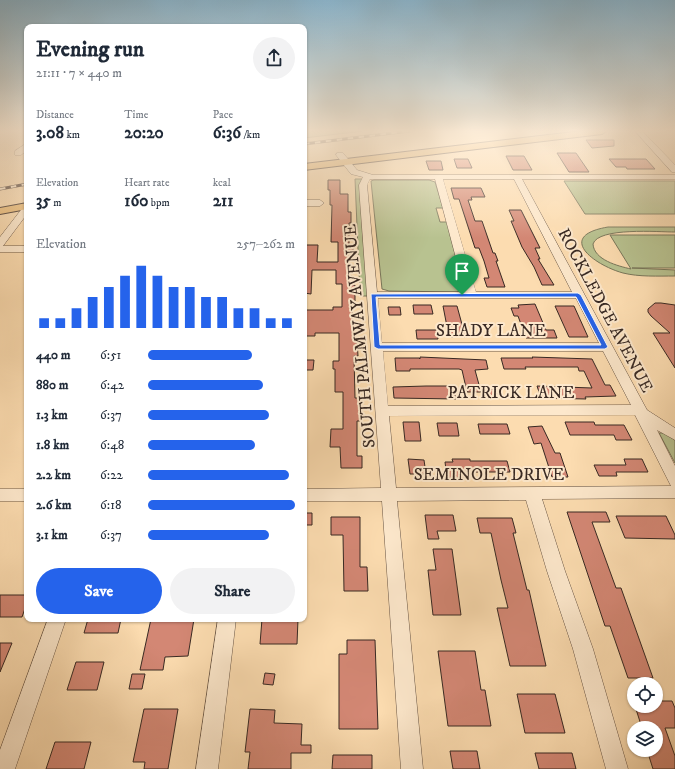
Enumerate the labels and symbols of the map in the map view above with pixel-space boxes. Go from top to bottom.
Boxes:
street label: SOUTH PALMWAY AVENUE [339,223,381,449]
street label: ROCKLEDGE AVENUE [552,224,658,397]
pin [445,254,479,295]
street label: SHADY LANE [436,320,546,342]
street label: PATRICK LANE [447,382,575,404]
street label: SEMINOLE DRIVE [414,464,564,486]

